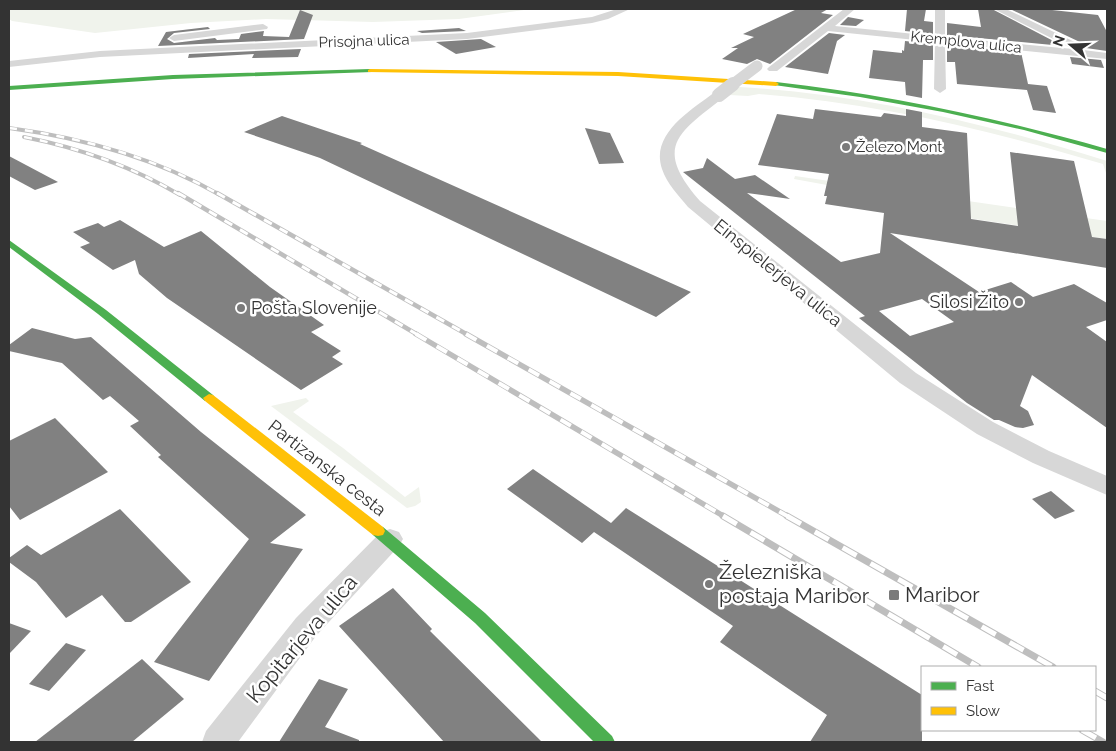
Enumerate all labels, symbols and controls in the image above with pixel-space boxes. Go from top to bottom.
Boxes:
north arrow [1046,20,1096,70]
street label: Kremplova ulica [910,27,1022,57]
street label: Prisojna ulica [318,30,410,52]
text: N [1049,33,1068,48]
place label: Železo Mont [856,138,942,156]
marker: Železo Mont [840,141,852,153]
street label: Einspielerjeva ulica [710,214,847,331]
place label: Silosi Žito [930,290,1009,312]
marker: Silosi Žito [1013,296,1025,308]
place label: Pošta Slovenije [251,297,377,318]
marker: Pošta Slovenije [235,302,247,314]
street label: Partizanska cesta [264,415,390,520]
place label: Železniška postaja Maribor [719,559,870,608]
street label: Kopitarjeva ulica [241,570,362,708]
marker: Železniška postaja Maribor [703,578,715,590]
place label: Maribor [905,582,980,607]
marker: Maribor [887,588,901,602]
legend [921,666,1096,731]
text: Fast [966,677,994,695]
text: Slow [966,702,1000,720]

